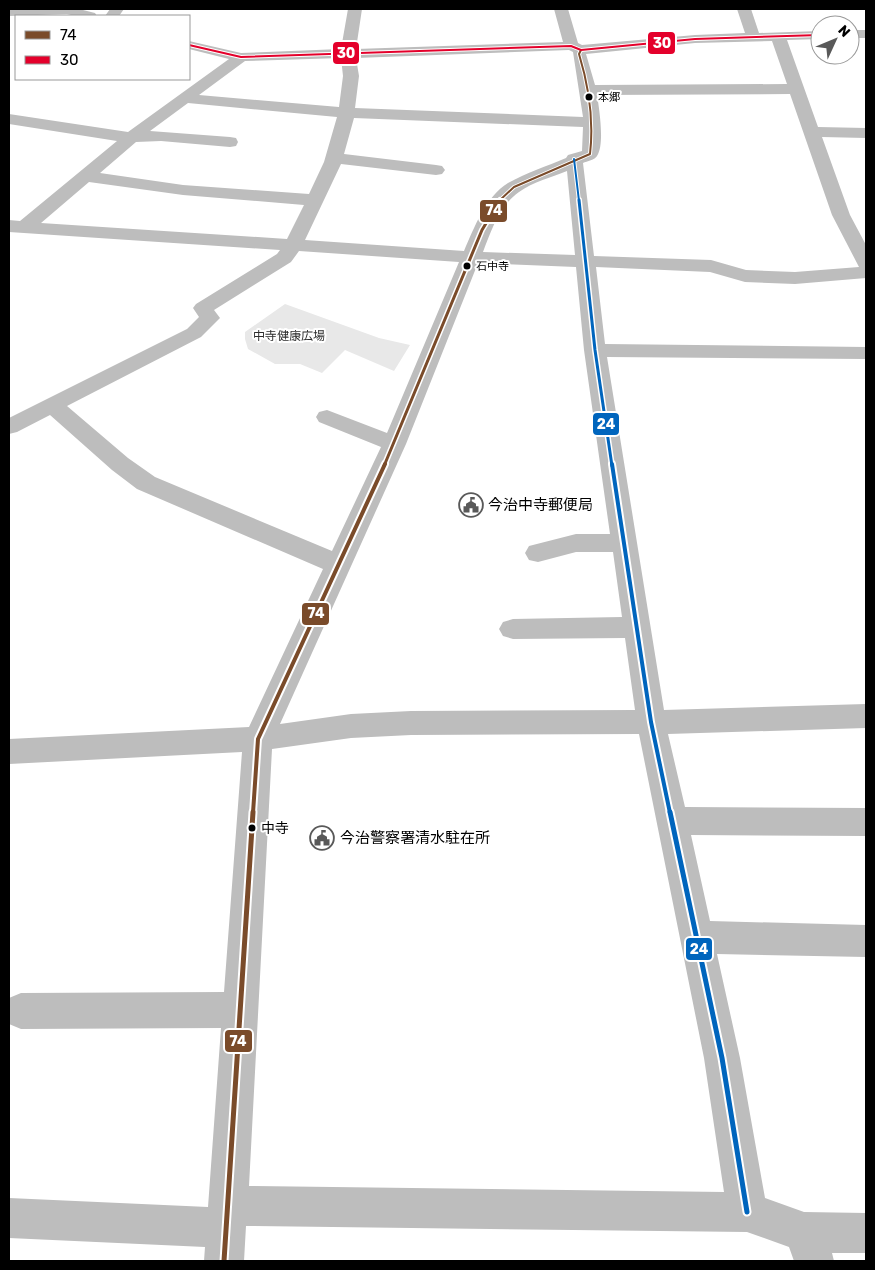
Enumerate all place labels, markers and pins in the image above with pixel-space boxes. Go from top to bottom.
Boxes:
place label: 本郷 [598,91,620,104]
marker: 本郷 [584,92,594,102]
place label: 石中寺 [476,260,509,273]
marker: 石中寺 [462,261,472,271]
public building icon: 今治中寺郵便局 [458,492,484,518]
place label: 今治中寺郵便局 [488,496,593,514]
place label: 中寺 [261,820,289,837]
marker: 中寺 [247,823,257,833]
public building icon: 今治警察署清水駐在所 [309,825,335,851]
place label: 今治警察署清水駐在所 [340,829,490,847]

